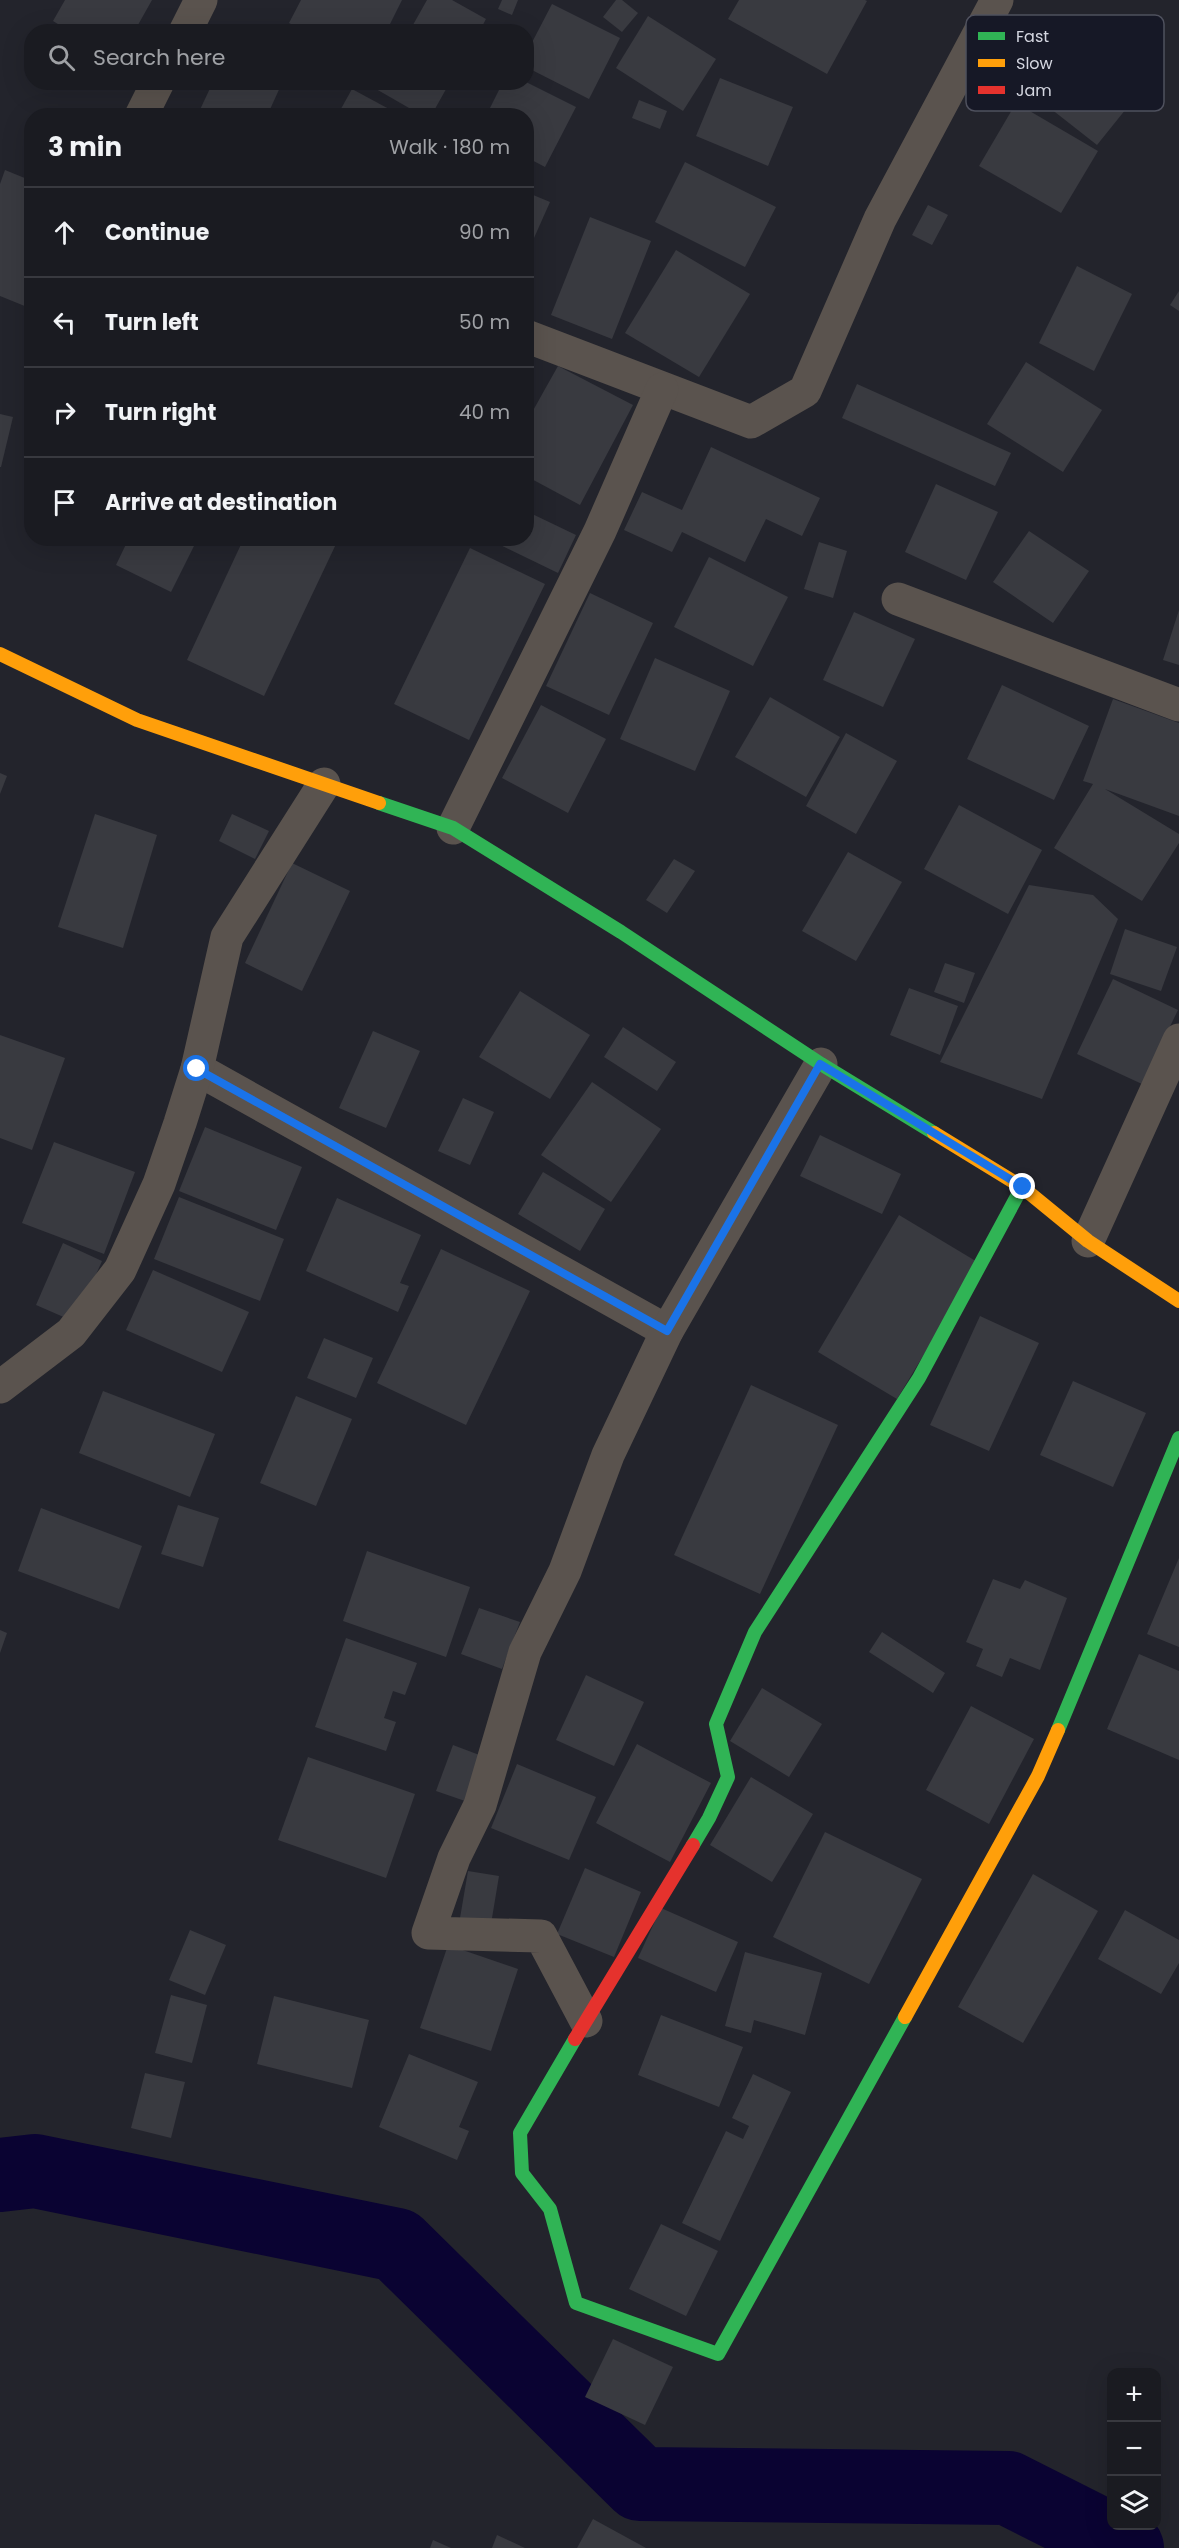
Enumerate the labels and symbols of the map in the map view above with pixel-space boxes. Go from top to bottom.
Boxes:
legend [966,15,1164,111]
text: Fast [1016,25,1049,48]
text: Slow [1016,52,1053,75]
text: Jam [1016,79,1052,102]
route start [183,1055,209,1081]
route end [1009,1173,1035,1199]

